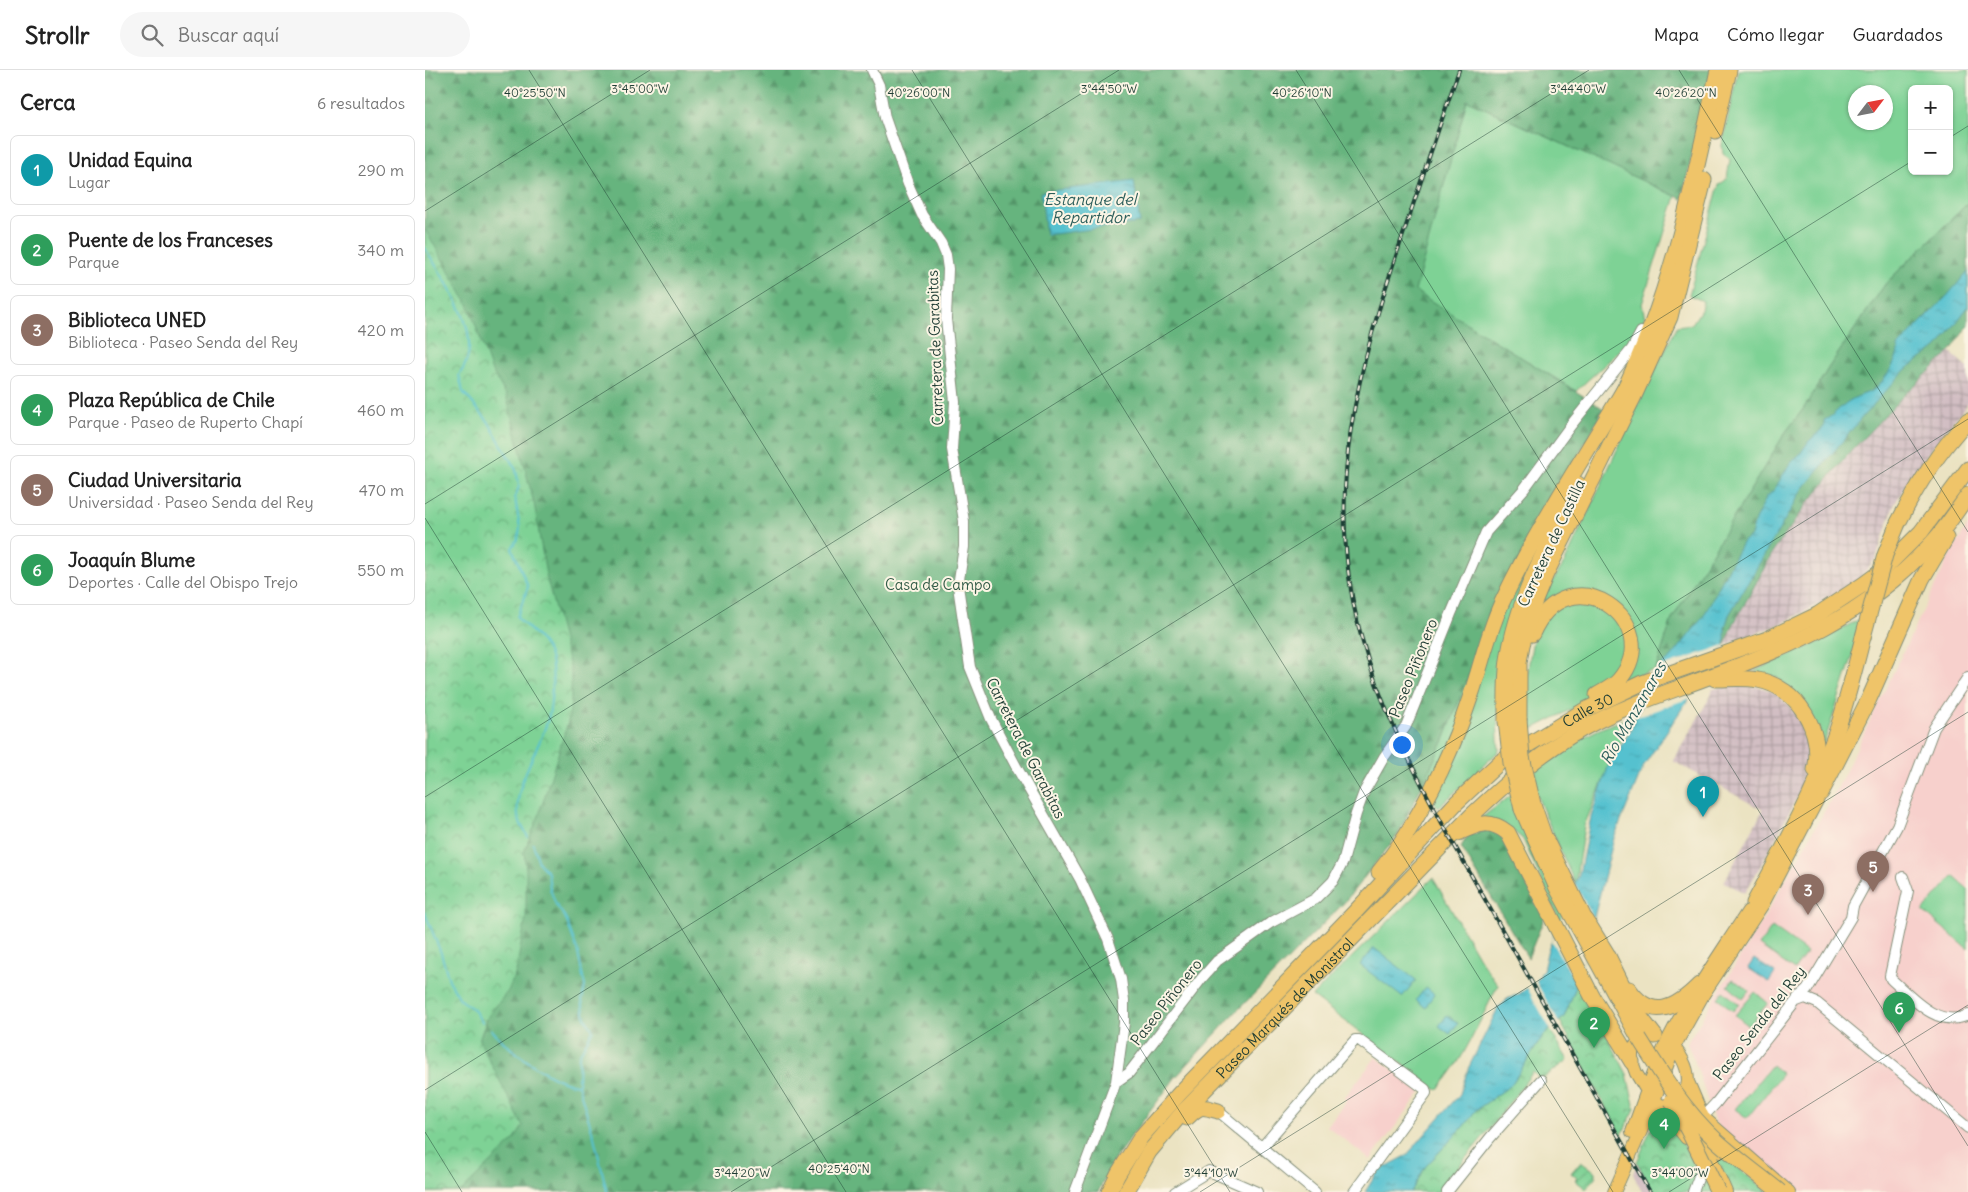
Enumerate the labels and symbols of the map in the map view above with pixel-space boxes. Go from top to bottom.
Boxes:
text: 3°45'00"W [611,81,669,96]
text: 3°44'50"W [1081,81,1137,96]
text: 3°44'40"W [1550,81,1606,96]
text: 40°25'50"N [504,85,566,100]
text: 40°26'00"N [888,85,950,100]
text: 40°26'10"N [1272,85,1332,100]
text: 40°26'20"N [1655,85,1717,100]
north arrow [1848,85,1893,130]
water label: Estanque del Repartidor [1044,189,1139,227]
street label: Carretera de Garabitas [923,270,947,426]
street label: Carretera de Castilla [1513,476,1589,610]
park label: Casa de Campo [885,575,991,594]
street label: Paseo Piñonero [1385,616,1441,720]
water label: Río Manzanares [1596,658,1671,768]
street label: Carretera de Garabitas [982,674,1070,822]
street label: Calle 30 [1559,689,1616,731]
your location [1389,732,1415,758]
pin: 1 [1687,776,1719,817]
pin: 5 [1857,851,1889,892]
pin: 3 [1792,874,1824,915]
street label: Paseo Marqués de Monistrol [1212,933,1357,1082]
street label: Paseo Piñonero [1126,955,1206,1049]
street label: Paseo Senda del Rey [1708,962,1810,1084]
pin: 6 [1883,992,1915,1033]
pin: 2 [1578,1007,1610,1048]
pin: 4 [1648,1108,1680,1149]
text: 40°25'40"N [808,1161,870,1176]
text: 3°44'20"W [714,1165,770,1180]
text: 3°44'10"W [1184,1165,1238,1180]
text: 3°44'00"W [1651,1165,1709,1180]

